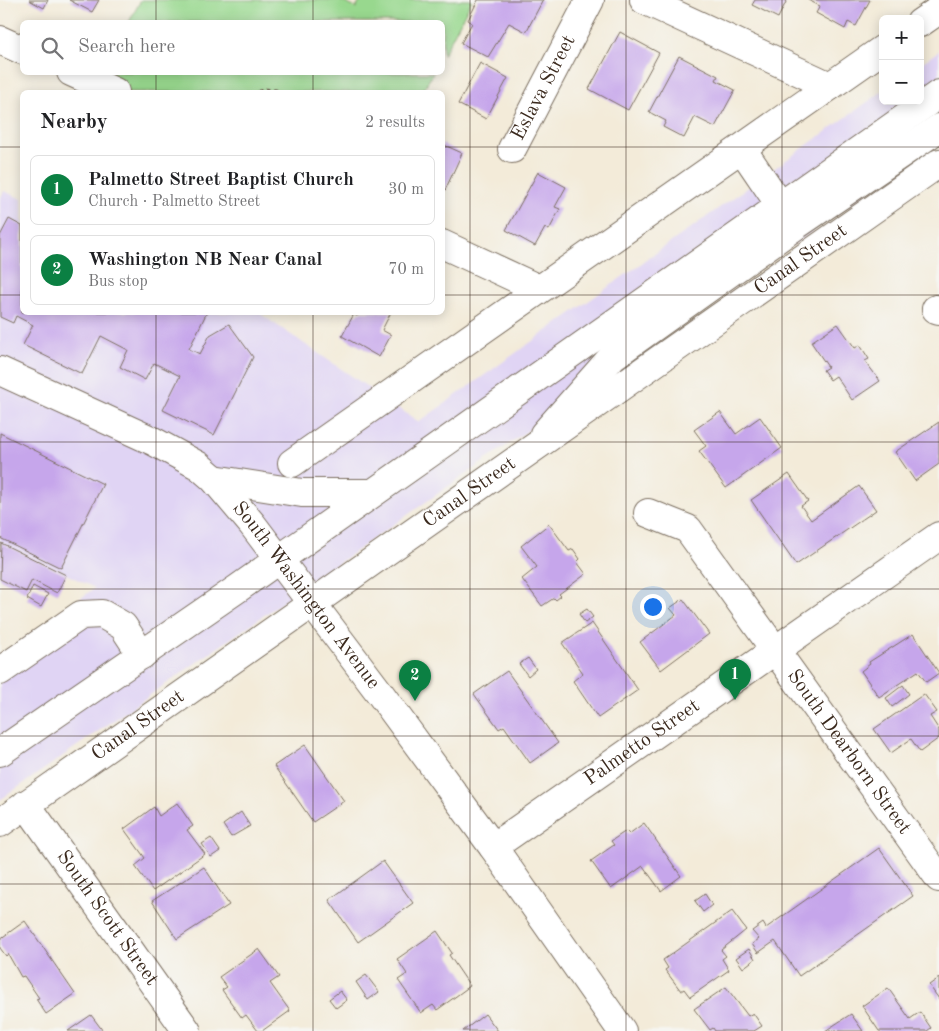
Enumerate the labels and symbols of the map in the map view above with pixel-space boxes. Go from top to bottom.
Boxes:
street label: Eslava Street [508,32,580,144]
street label: Canal Street [751,221,851,299]
street label: Canal Street [420,454,520,532]
street label: South Washington Avenue [228,498,383,693]
your location [640,594,666,620]
pin: 1 [719,659,751,700]
pin: 2 [399,660,431,701]
street label: South Dearborn Street [783,666,914,838]
street label: Canal Street [88,687,188,765]
street label: Palmetto Street [581,696,704,790]
street label: South Scott Street [52,847,161,989]

